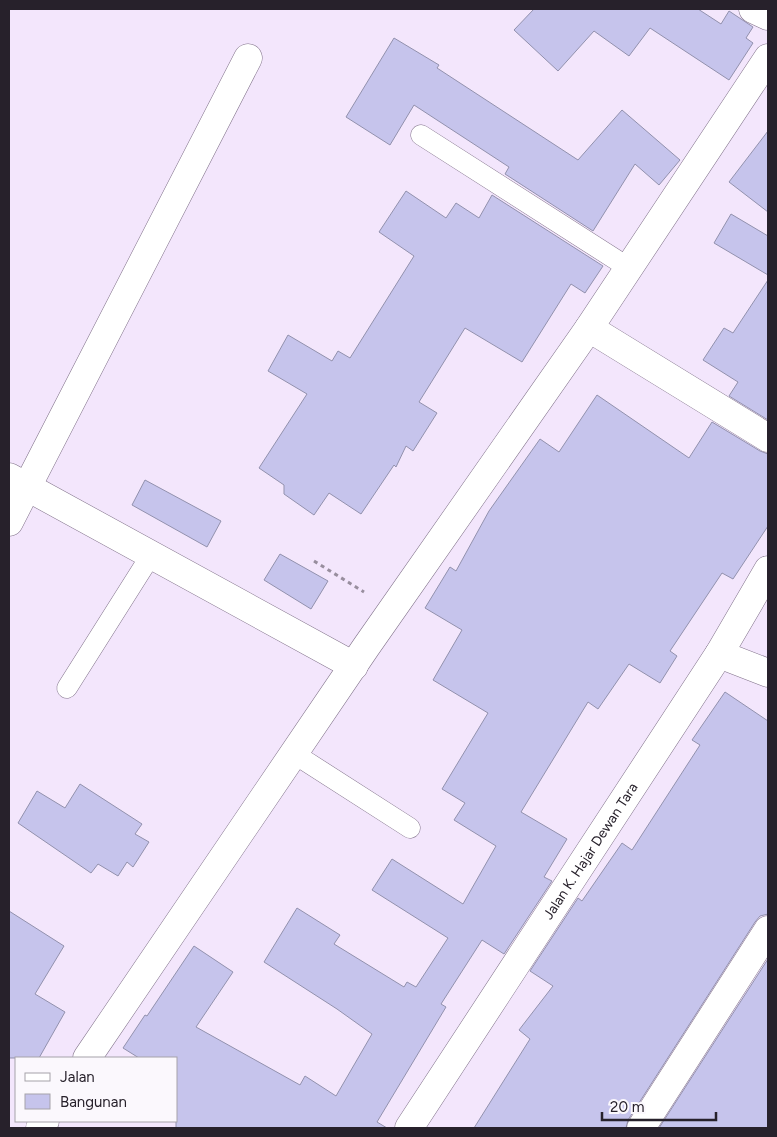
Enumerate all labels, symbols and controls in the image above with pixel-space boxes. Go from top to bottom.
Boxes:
street label: Jalan K. Hajar Dewan Tara [539,779,641,923]
legend [15,1057,178,1122]
text: Jalan [60,1068,95,1086]
scale bar [602,1090,716,1122]
text: Bangunan [60,1093,127,1111]
text: 20 m [610,1098,644,1116]

